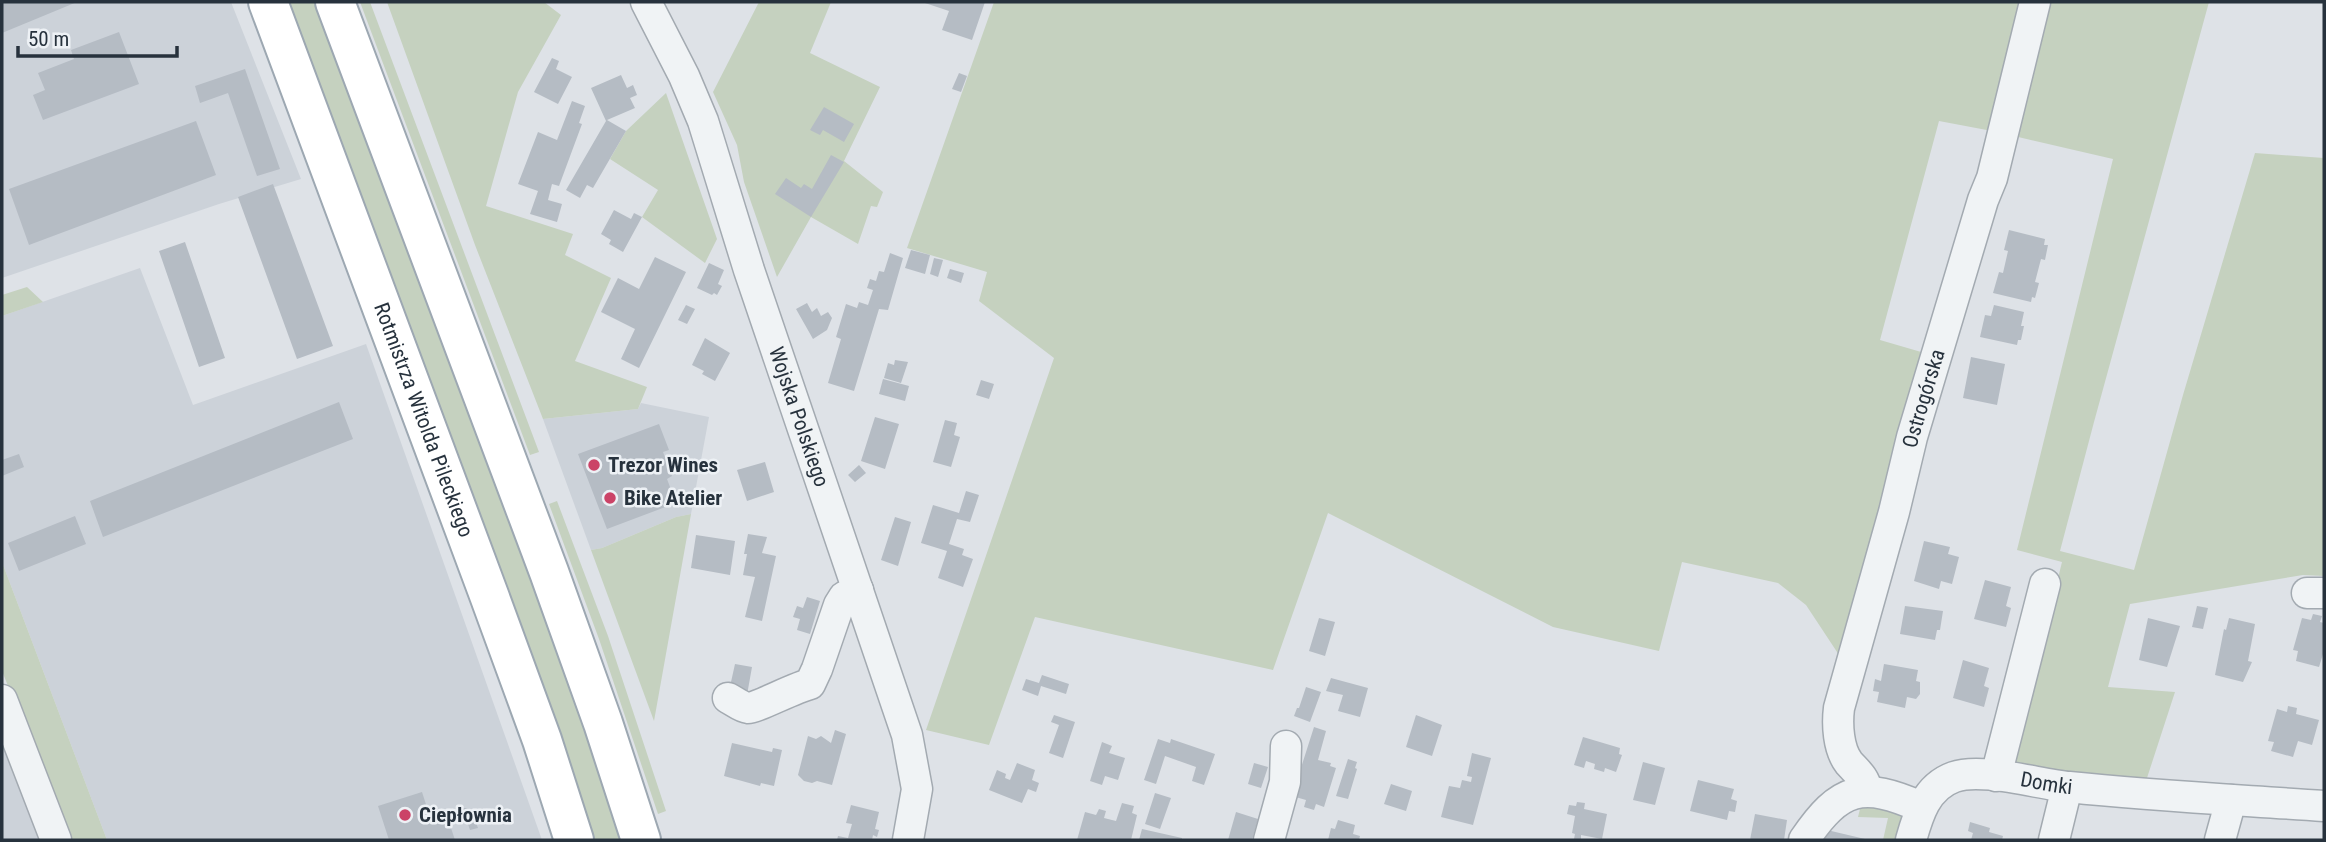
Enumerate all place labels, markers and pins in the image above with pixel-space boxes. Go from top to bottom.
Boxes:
place label: Trezor Wines [608,453,718,477]
marker: Trezor Wines [586,457,602,473]
place label: Bike Atelier [624,486,722,510]
marker: Bike Atelier [602,490,618,506]
place label: Ciepłownia [419,803,512,827]
marker: Ciepłownia [397,807,413,823]

